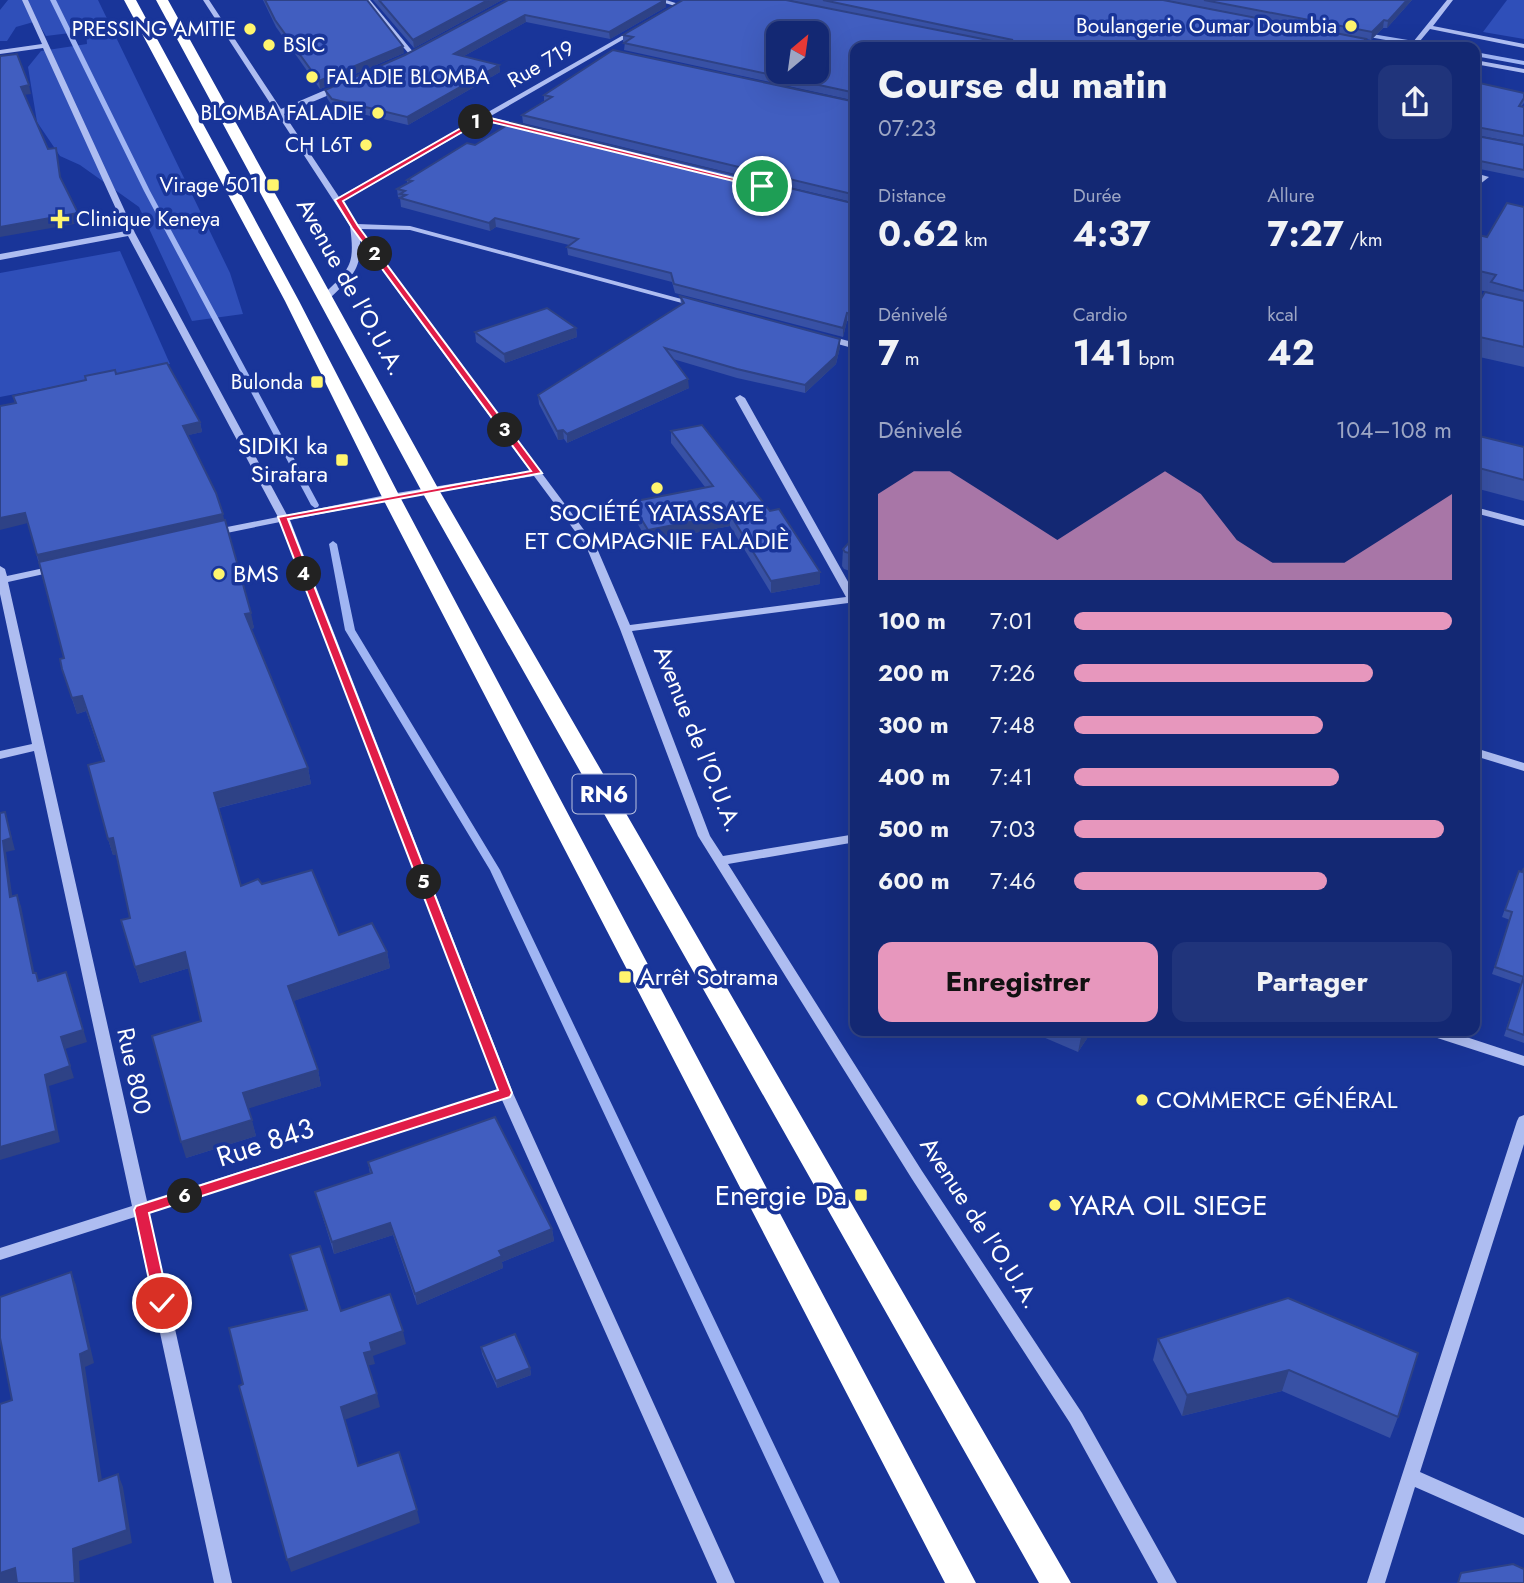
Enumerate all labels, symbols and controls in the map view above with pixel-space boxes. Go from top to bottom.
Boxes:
place label: Boulangerie Oumar Doumbia [1076,11,1337,41]
place label: PRESSING AMITIE [72,14,236,44]
marker: Boulangerie Oumar Doumbia [1343,18,1359,34]
marker: PRESSING AMITIE [242,21,258,37]
north arrow [766,21,830,84]
map controls [766,21,829,84]
place label: BSIC [283,30,326,60]
street label: Rue 719 [502,33,580,95]
marker: BSIC [261,37,277,53]
text: Course du matin [878,57,1168,112]
place label: FALADIE BLOMBA [326,62,490,92]
button: share [1378,65,1452,139]
marker: FALADIE BLOMBA [304,69,320,85]
place label: BLOMBA FALADIE [200,98,364,128]
pin: 1 [458,104,494,140]
marker: BLOMBA FALADIE [370,105,386,121]
text: 1 [471,108,480,135]
text: 07:23 [878,111,936,145]
place label: CH L6T [285,130,352,160]
marker: CH L6T [358,137,374,153]
pin [732,156,792,216]
icon: arrive [743,167,781,205]
place label: Virage 501 [159,170,259,200]
marker: Virage 501 [265,177,281,193]
text: Distance [878,182,946,209]
text: Durée [1073,182,1121,209]
text: Allure [1267,182,1315,209]
street label: Avenue de l'O.U.A. [288,192,415,382]
place label: Clinique Keneya [76,204,220,234]
marker: Clinique Keneya [50,209,70,229]
text: 0.62 [878,209,959,259]
text: 4:37 [1073,209,1151,259]
text: 7:27 [1267,209,1344,259]
text: km [959,226,988,253]
text: /km [1344,226,1382,253]
pin: 2 [358,236,392,272]
text: 2 [368,240,381,267]
text: Dénivelé [878,301,948,328]
text: Cardio [1073,301,1127,328]
text: kcal [1267,301,1298,328]
text: 7 [878,328,899,378]
text: 141 [1073,328,1133,378]
text: 42 [1267,328,1315,378]
text: m [899,345,920,372]
text: bpm [1133,345,1175,372]
place label: Bulonda [231,367,303,397]
marker: Bulonda [309,374,325,390]
pin: 3 [488,412,522,448]
text: Dénivelé [878,413,962,447]
text: 104–108 m [1336,413,1452,447]
text: 3 [499,416,510,443]
place label: SIDIKI ka Sirafara [238,428,328,491]
marker: SIDIKI ka Sirafara [334,452,350,468]
marker: SOCIÉTÉ YATASSAYE ET COMPAGNIE FALADIÈ [649,480,665,496]
place label: SOCIÉTÉ YATASSAYE ET COMPAGNIE FALADIÈ [524,495,790,558]
place label: BMS [233,556,279,591]
pin: 4 [286,556,322,592]
text: 4 [297,560,310,587]
marker: BMS [211,566,227,582]
text: 100 m [878,604,946,638]
text: 7:01 [990,604,1033,638]
street label: Avenue de l'O.U.A. [645,640,752,837]
text: 200 m [878,656,949,690]
text: 7:26 [990,656,1035,690]
text: 300 m [878,708,949,742]
text: 7:48 [990,708,1035,742]
text: 400 m [878,760,950,794]
text: 7:41 [990,760,1033,794]
road number: RN6 [572,774,636,814]
text: 500 m [878,812,949,846]
text: 7:03 [990,812,1035,846]
pin: 5 [406,864,442,900]
text: 600 m [878,864,950,898]
text: 7:46 [990,864,1036,898]
text: 5 [417,868,430,895]
button: Enregistrer [878,942,1158,1022]
button: Partager [1172,942,1452,1022]
place label: Arrêt Sotrama [639,959,778,994]
marker: Arrêt Sotrama [617,969,633,985]
street label: Rue 800 [108,1024,161,1117]
place label: COMMERCE GÉNÉRAL [1156,1082,1398,1117]
marker: COMMERCE GÉNÉRAL [1134,1092,1150,1108]
street label: Rue 843 [211,1108,319,1177]
street label: Avenue de l'O.U.A. [912,1130,1049,1315]
place label: Energie Da [715,1175,847,1216]
pin: 6 [168,1178,202,1214]
text: 6 [178,1182,191,1209]
place label: YARA OIL SIEGE [1069,1185,1268,1226]
marker: Energie Da [853,1187,869,1203]
marker: YARA OIL SIEGE [1047,1197,1063,1213]
pin [132,1273,192,1333]
icon: check [143,1284,181,1322]

